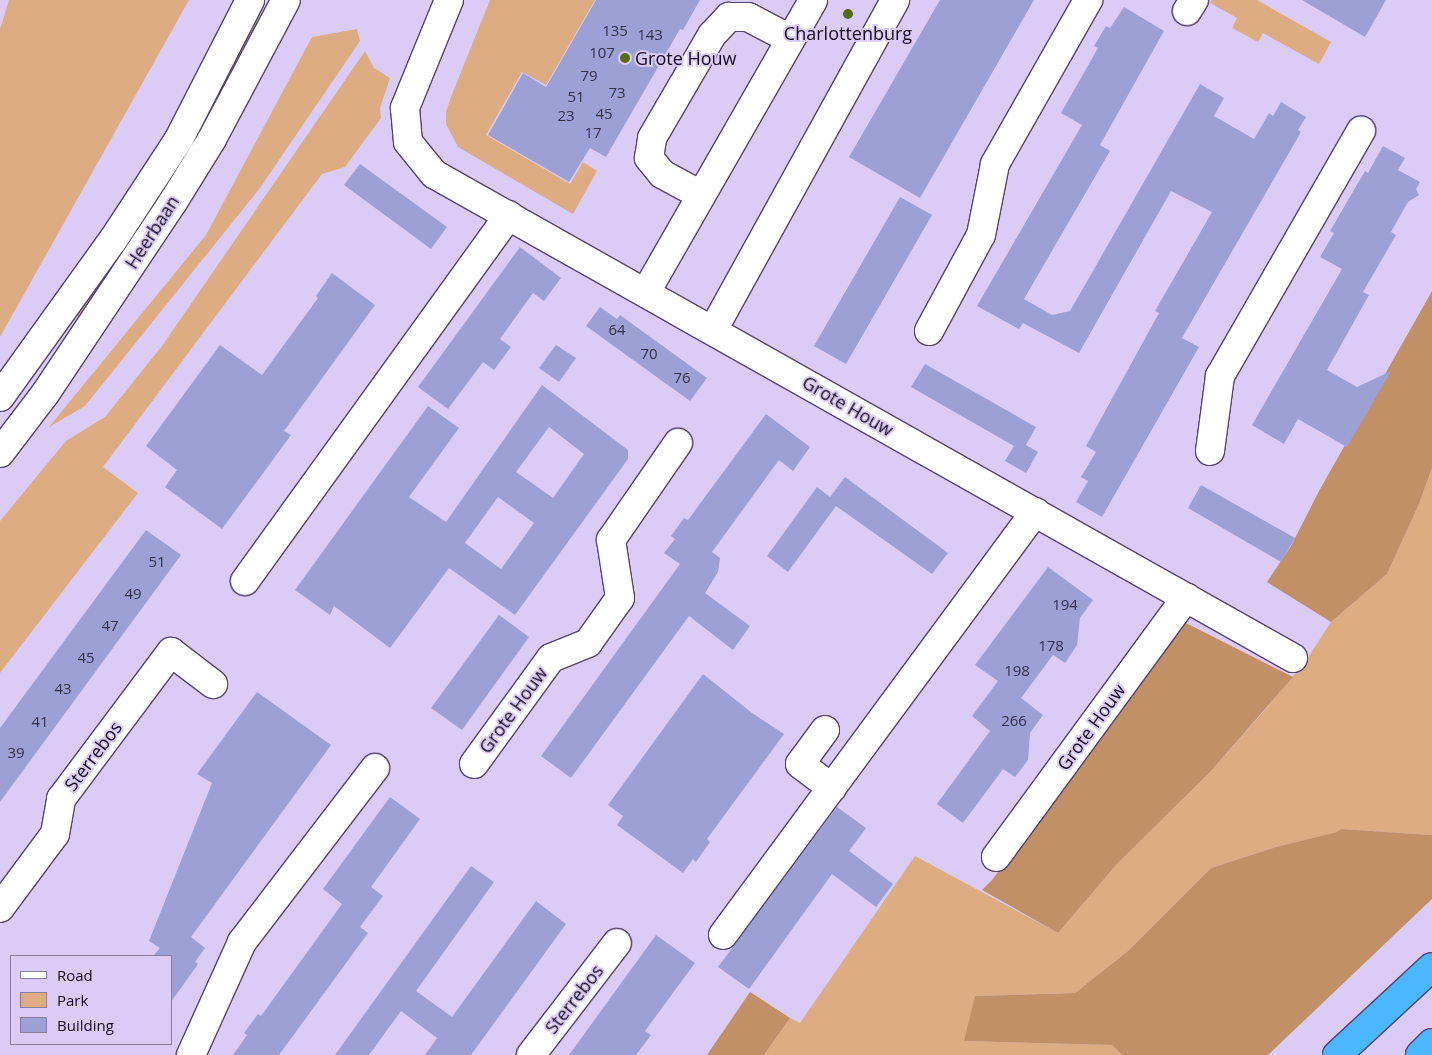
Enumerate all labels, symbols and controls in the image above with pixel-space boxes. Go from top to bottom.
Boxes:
marker: Charlottenburg [842,8,854,20]
house number: 135 [602,22,628,40]
place label: Charlottenburg [784,22,912,44]
house number: 143 [637,26,663,44]
house number: 107 [589,44,615,62]
place label: Grote Houw [635,47,737,69]
marker: Grote Houw [619,52,631,64]
house number: 79 [580,67,598,85]
house number: 73 [608,84,626,102]
house number: 51 [567,88,585,106]
house number: 45 [595,105,613,123]
house number: 23 [557,107,575,125]
house number: 17 [584,124,602,142]
street label: Heerbaan [120,191,184,273]
house number: 64 [608,321,626,339]
house number: 70 [640,345,658,363]
house number: 76 [673,369,691,387]
street label: Grote Houw [799,371,897,441]
house number: 51 [148,553,166,571]
house number: 49 [124,585,142,603]
house number: 194 [1052,596,1078,614]
house number: 47 [101,617,119,635]
house number: 178 [1038,637,1064,655]
house number: 45 [77,649,95,667]
house number: 198 [1004,662,1030,680]
street label: Grote Houw [474,663,552,757]
house number: 43 [54,680,72,698]
street label: Grote Houw [1052,680,1130,774]
house number: 266 [1001,712,1027,730]
house number: 41 [31,713,49,731]
street label: Sterrebos [60,717,126,795]
house number: 39 [7,744,25,762]
legend [10,955,172,1045]
street label: Sterrebos [540,960,608,1038]
text: Road [57,965,93,985]
text: Park [57,990,88,1010]
text: Building [57,1015,114,1035]

